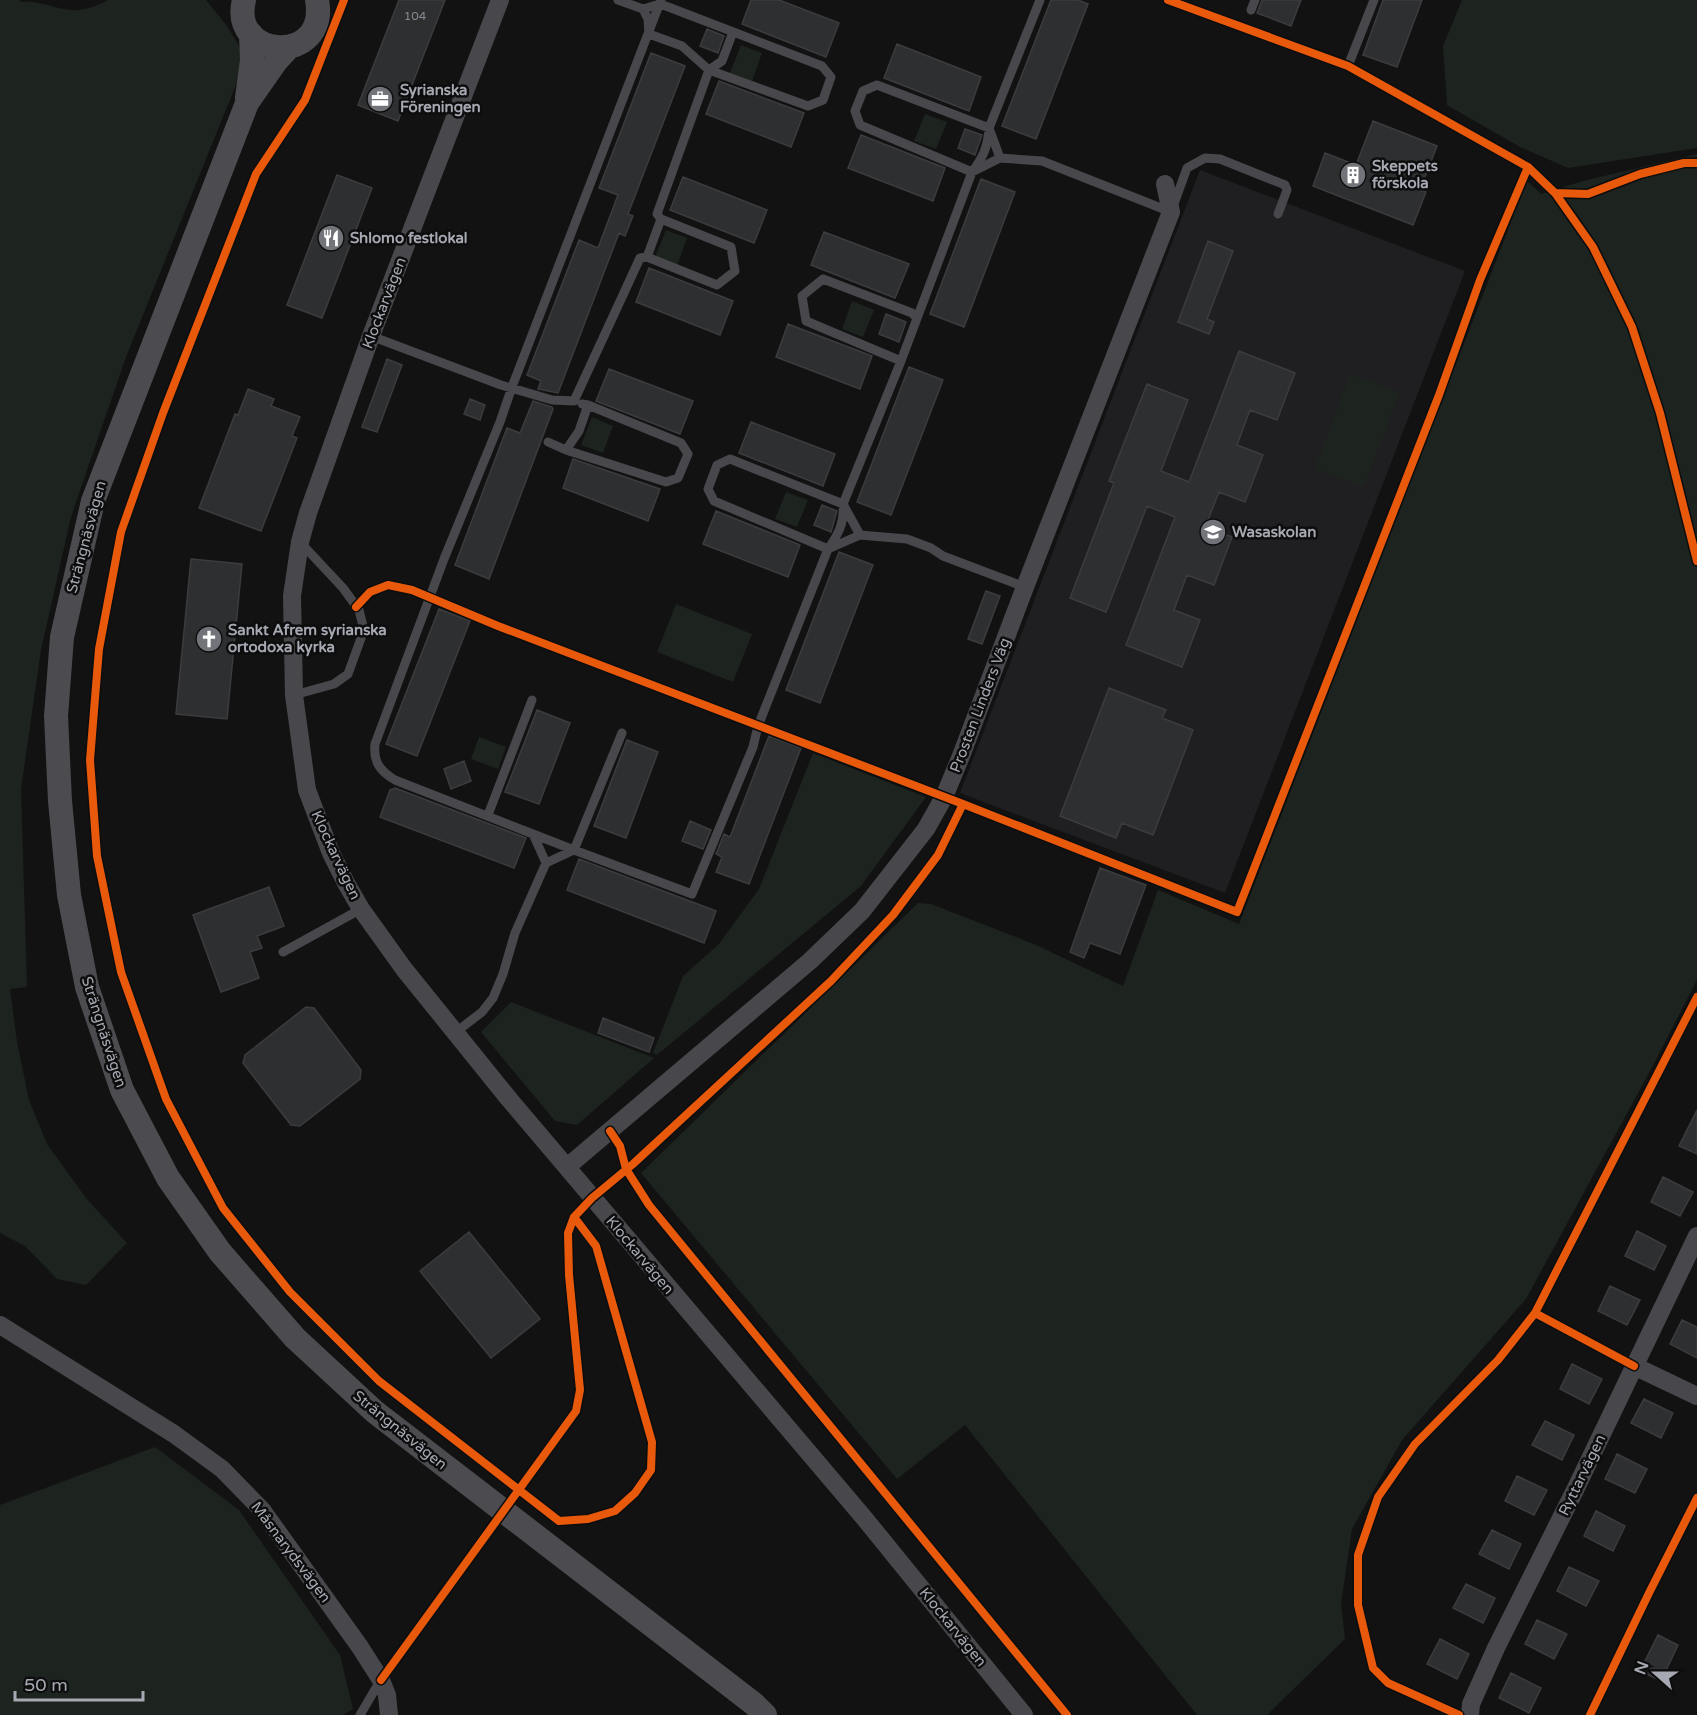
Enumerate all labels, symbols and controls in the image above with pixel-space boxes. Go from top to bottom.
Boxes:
house number: 104 [404,9,427,23]
place label: Syrianska Föreningen [400,81,481,117]
office icon: Syrianska Föreningen [365,84,395,114]
place label: Skeppets förskola [1371,157,1438,192]
building icon: Skeppets förskola [1338,160,1368,190]
restaurant icon: Shlomo festlokal [316,223,346,253]
place label: Shlomo festlokal [350,229,468,247]
street label: Klockarvägen [358,255,410,351]
street label: Strängnäsvägen [62,479,110,595]
school or university icon: Wasaskolan [1198,517,1228,547]
place label: Wasaskolan [1232,523,1316,541]
place label: Sankt Afrem syrianska ortodoxa kyrka [228,621,387,657]
church icon: Sankt Afrem syrianska ortodoxa kyrka [194,624,224,654]
street label: Prosten Linders Väg [946,635,1014,775]
street label: Klockarvägen [307,807,365,903]
street label: Strängnäsvägen [78,974,130,1090]
street label: Klockarvägen [602,1212,678,1298]
street label: Strängnäsvägen [349,1387,451,1473]
street label: Ryttarvägen [1555,1431,1609,1519]
street label: Måsnarydsvägen [247,1498,335,1606]
street label: Klockarvägen [916,1584,990,1670]
north arrow [1625,1643,1685,1703]
text: N [1630,1658,1654,1678]
scale bar [15,1664,142,1702]
text: 50 m [24,1674,68,1696]

